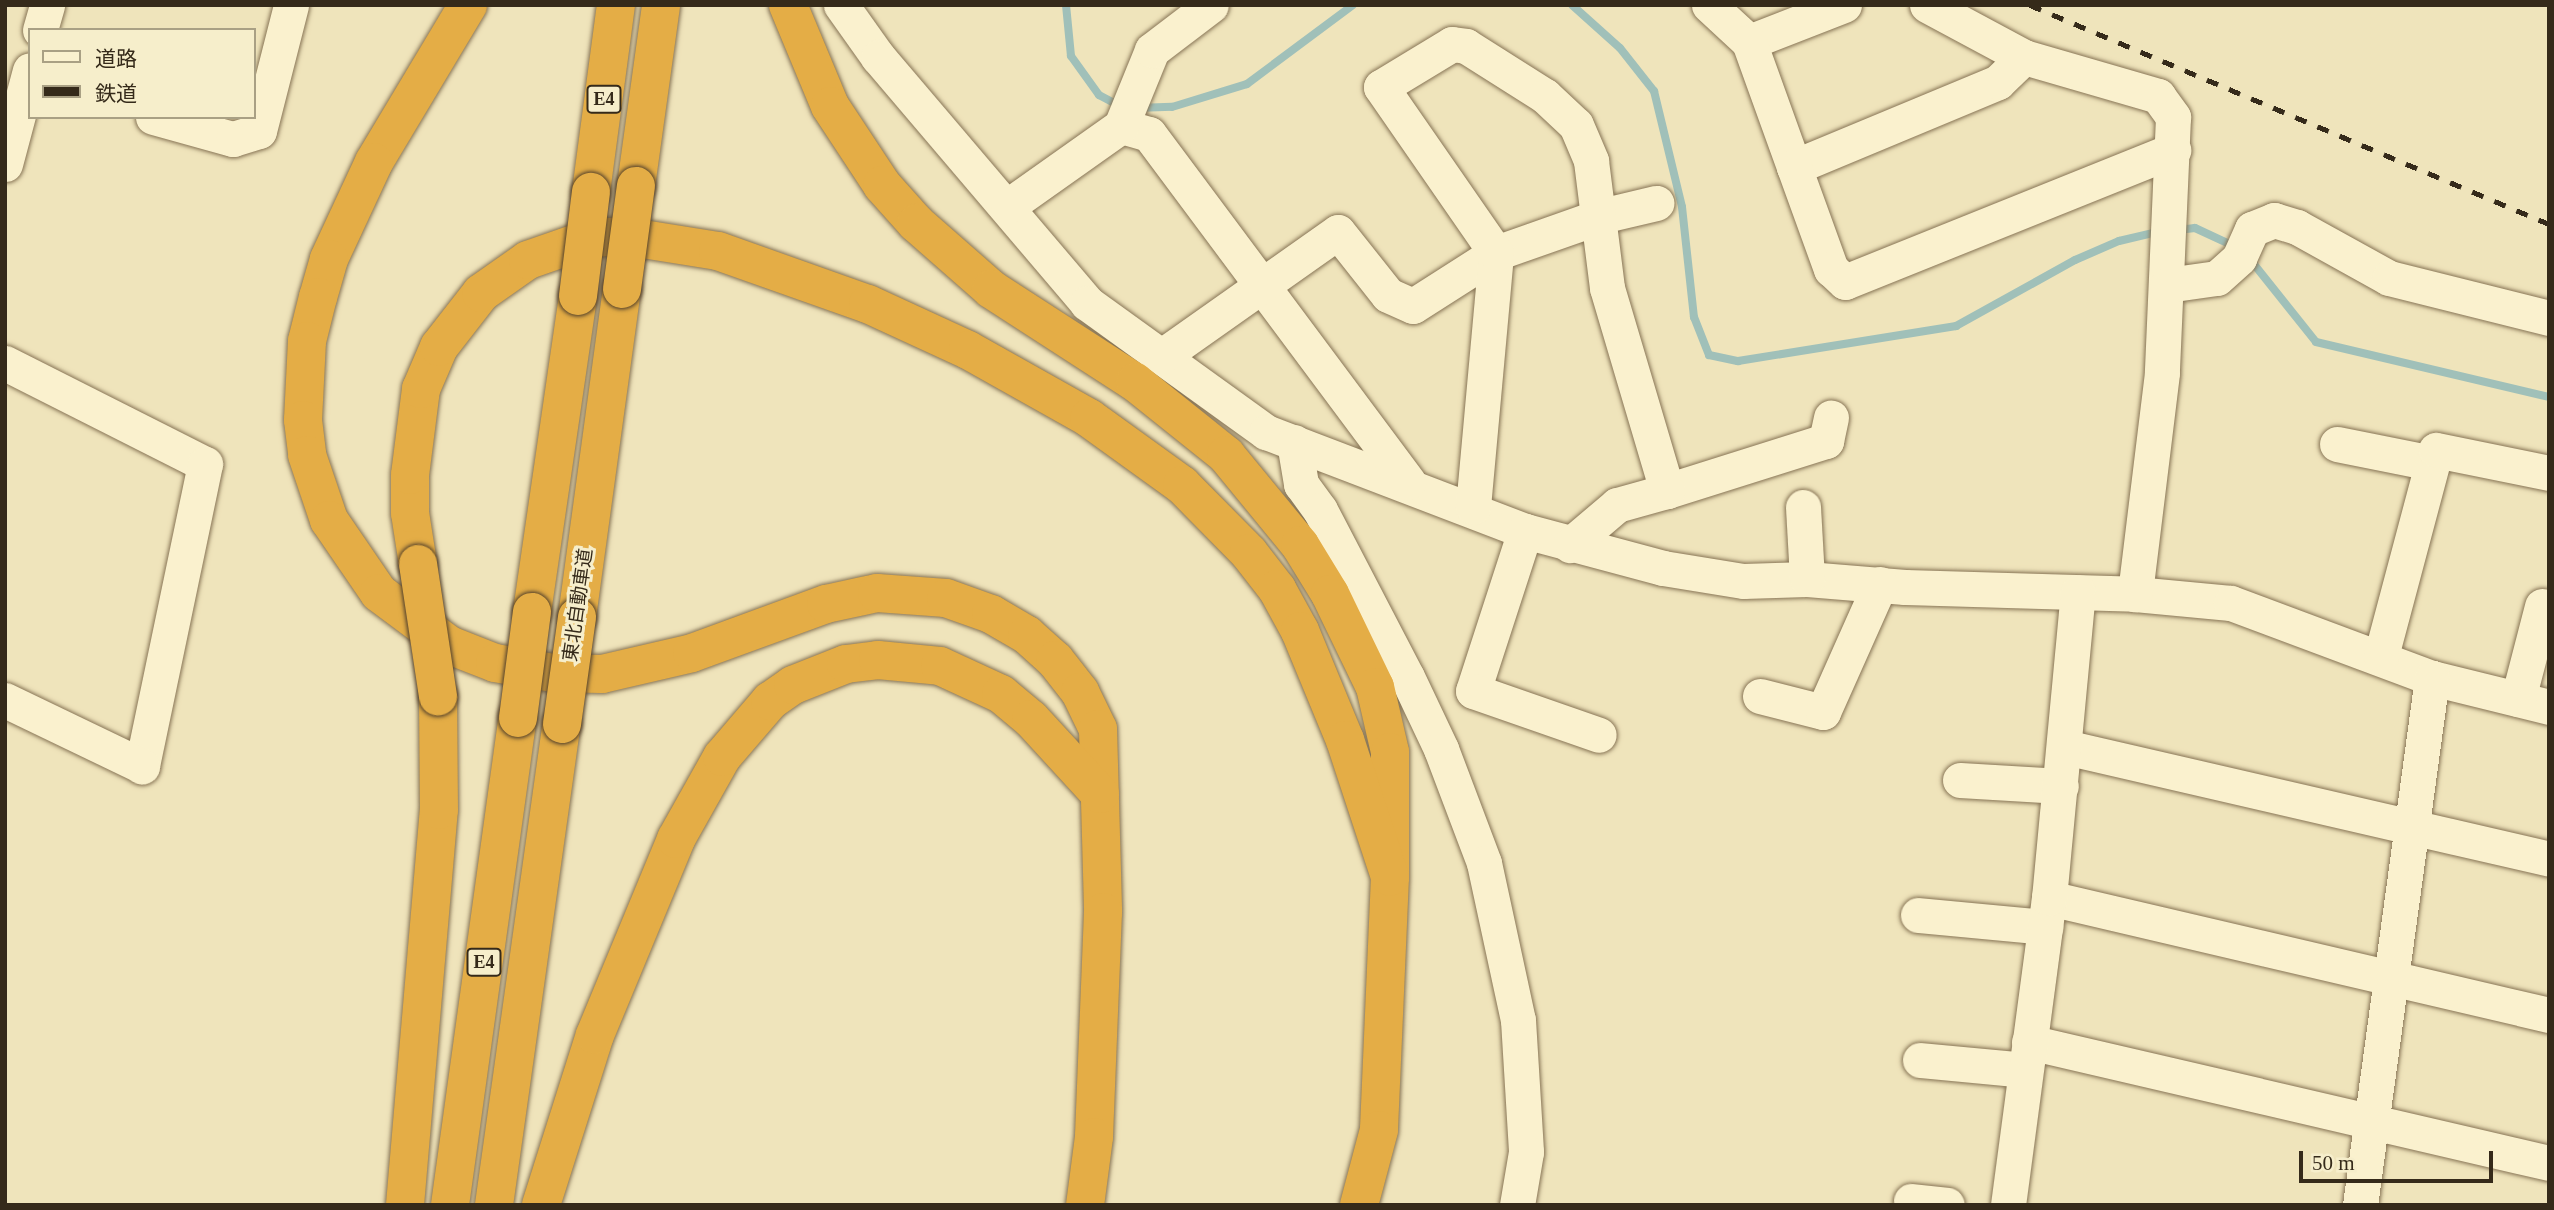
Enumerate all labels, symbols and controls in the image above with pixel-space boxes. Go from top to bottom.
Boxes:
legend [28,28,256,119]
text: 道路 [95,47,137,71]
text: 鉄道 [95,82,137,106]
road number: E4 [585,84,623,114]
street label: 東北自動車道 [559,547,597,663]
road number: E4 [465,947,503,976]
scale bar [2302,1136,2496,1180]
text: 50 m [2312,1151,2355,1175]

